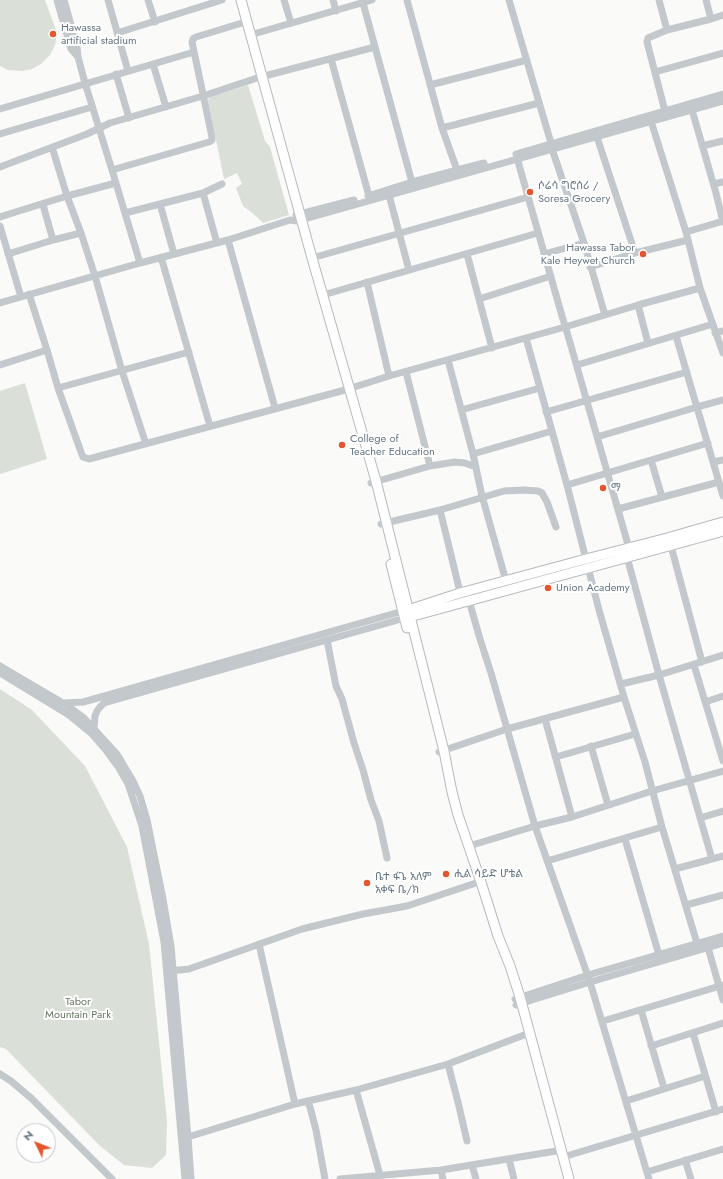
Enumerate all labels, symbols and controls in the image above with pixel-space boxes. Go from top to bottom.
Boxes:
place label: Hawassa artificial stadium [61,21,137,47]
marker: Hawassa artificial stadium [48,29,58,39]
place label: ሶሬሳ ግሮሰሪ / Soresa Grocery [538,179,610,205]
marker: ሶሬሳ ግሮሰሪ / Soresa Grocery [525,187,535,197]
place label: Hawassa Tabor Kale Heywet Church [541,241,635,267]
marker: Hawassa Tabor Kale Heywet Church [638,249,648,259]
place label: College of Teacher Education [350,432,435,458]
marker: College of Teacher Education [337,440,347,450]
place label: ማ [611,481,621,495]
marker: ማ [598,483,608,493]
place label: Union Academy [556,581,630,595]
marker: Union Academy [543,583,553,593]
place label: ሒል ሳይድ ሆቴል [454,867,523,881]
marker: ሒል ሳይድ ሆቴል [441,869,451,879]
place label: ቤተ ፋጌ አለም አቀፍ ቤ/ክ [375,870,432,896]
marker: ቤተ ፋጌ አለም አቀፍ ቤ/ክ [362,878,372,888]
park label: Tabor Mountain Park [45,995,111,1021]
north arrow [16,1123,56,1163]
text: N [19,1127,37,1144]

